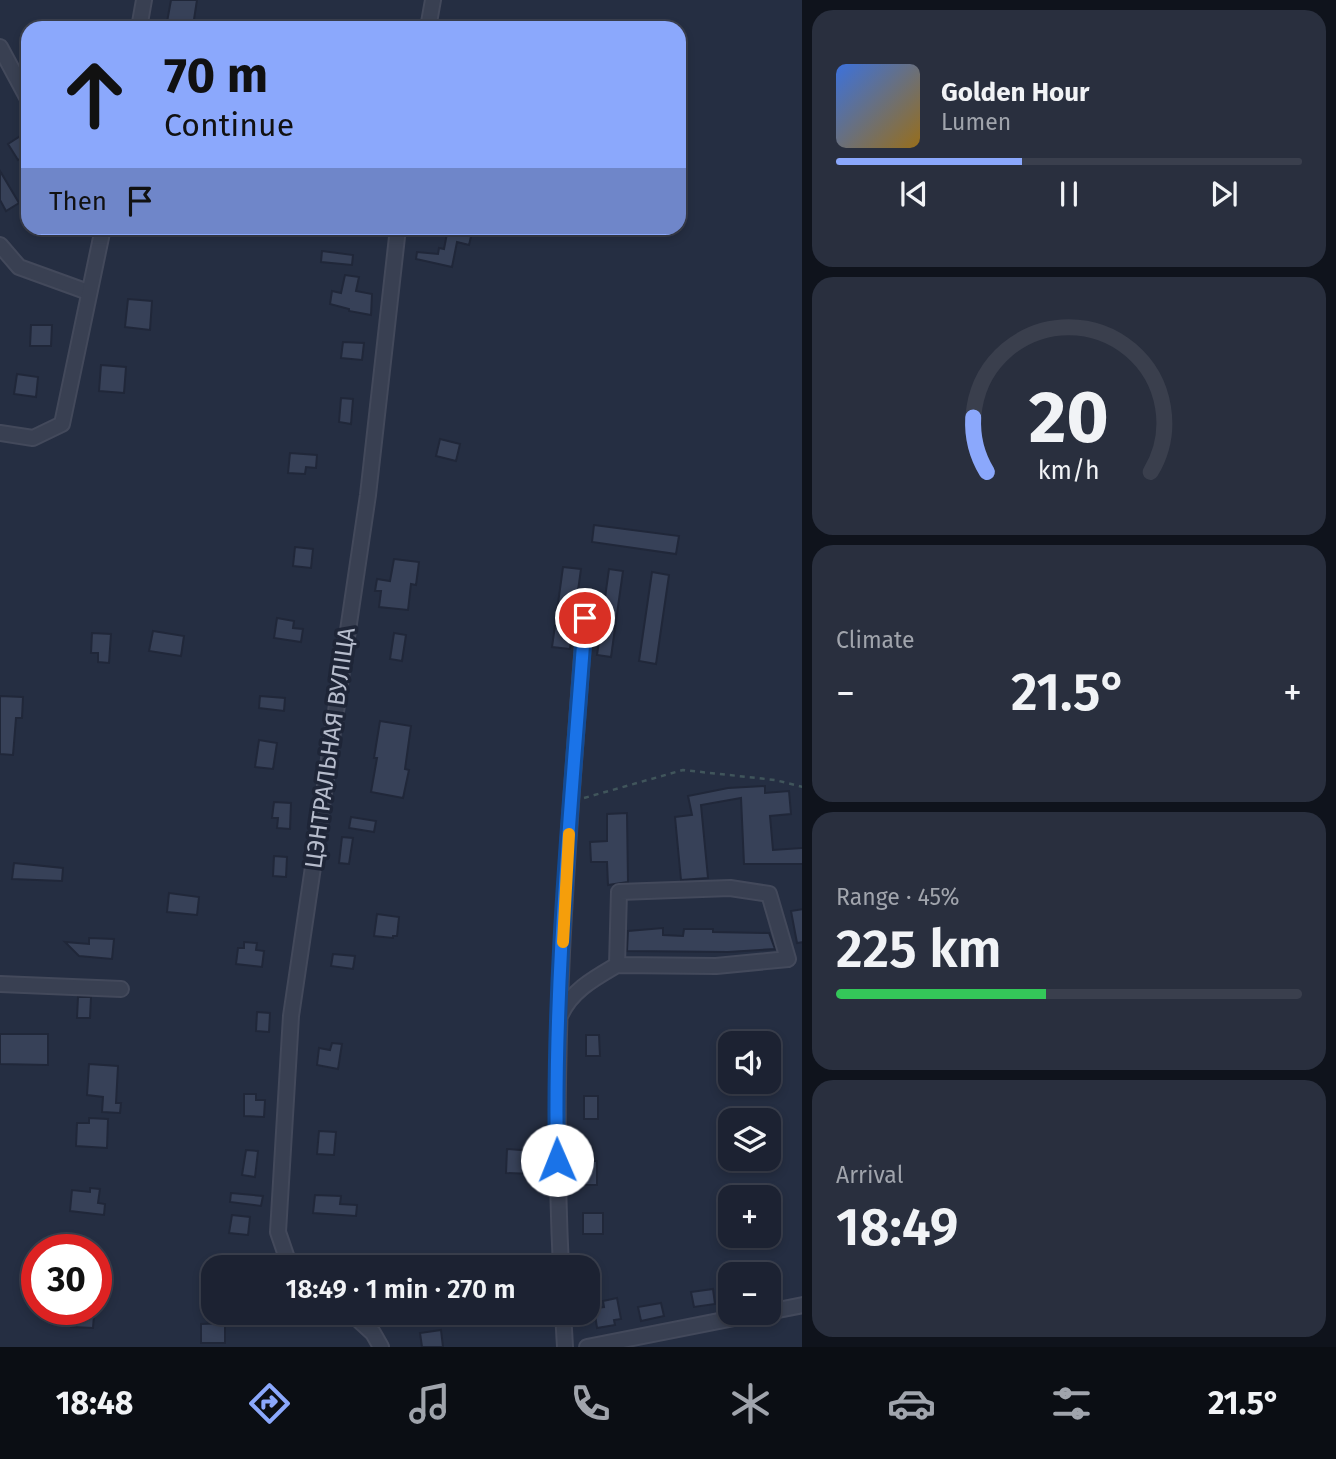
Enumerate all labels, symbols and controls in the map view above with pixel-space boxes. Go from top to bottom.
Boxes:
text: 70 m [164,46,268,105]
icon: ahead [49,49,140,140]
text: Golden Hour [941,77,1089,108]
text: Continue [164,106,294,144]
text: Lumen [941,108,1011,136]
icon: previous [895,175,933,213]
icon: pause [1050,175,1088,213]
icon: next [1205,175,1243,213]
icon: arrive [121,182,159,220]
text: Then [49,186,107,217]
text: 20 [1029,375,1109,462]
text: km/h [1038,456,1100,486]
pin [555,588,615,648]
icon: arrive [566,599,604,637]
street label: ЦЭНТРАЛЬНАЯ ВУЛІЦА [299,625,361,870]
text: Climate [836,626,915,654]
text: 21.5° [1011,661,1127,724]
text: − [836,670,855,716]
text: + [1283,670,1302,716]
text: Range · 45% [836,883,960,911]
text: 225 km [836,918,1002,981]
map controls [718,1031,781,1325]
button: sound [718,1031,781,1094]
button: layers [718,1108,781,1171]
position arrow [520,1123,594,1197]
text: Arrival [836,1161,903,1189]
button: + [718,1185,781,1248]
text: 18:49 [836,1196,958,1259]
speed limit sign: 30 [21,1234,112,1325]
button: − [718,1262,781,1325]
text: 18:49 · 1 min · 270 m [286,1274,515,1305]
icon: directions [245,1379,294,1428]
icon: music [405,1379,454,1428]
icon: phone [566,1379,615,1428]
icon: climate [726,1379,775,1428]
icon: car [887,1379,936,1428]
icon: filters [1047,1379,1096,1428]
text: 18:48 [56,1384,133,1422]
text: 21.5° [1208,1384,1280,1422]

